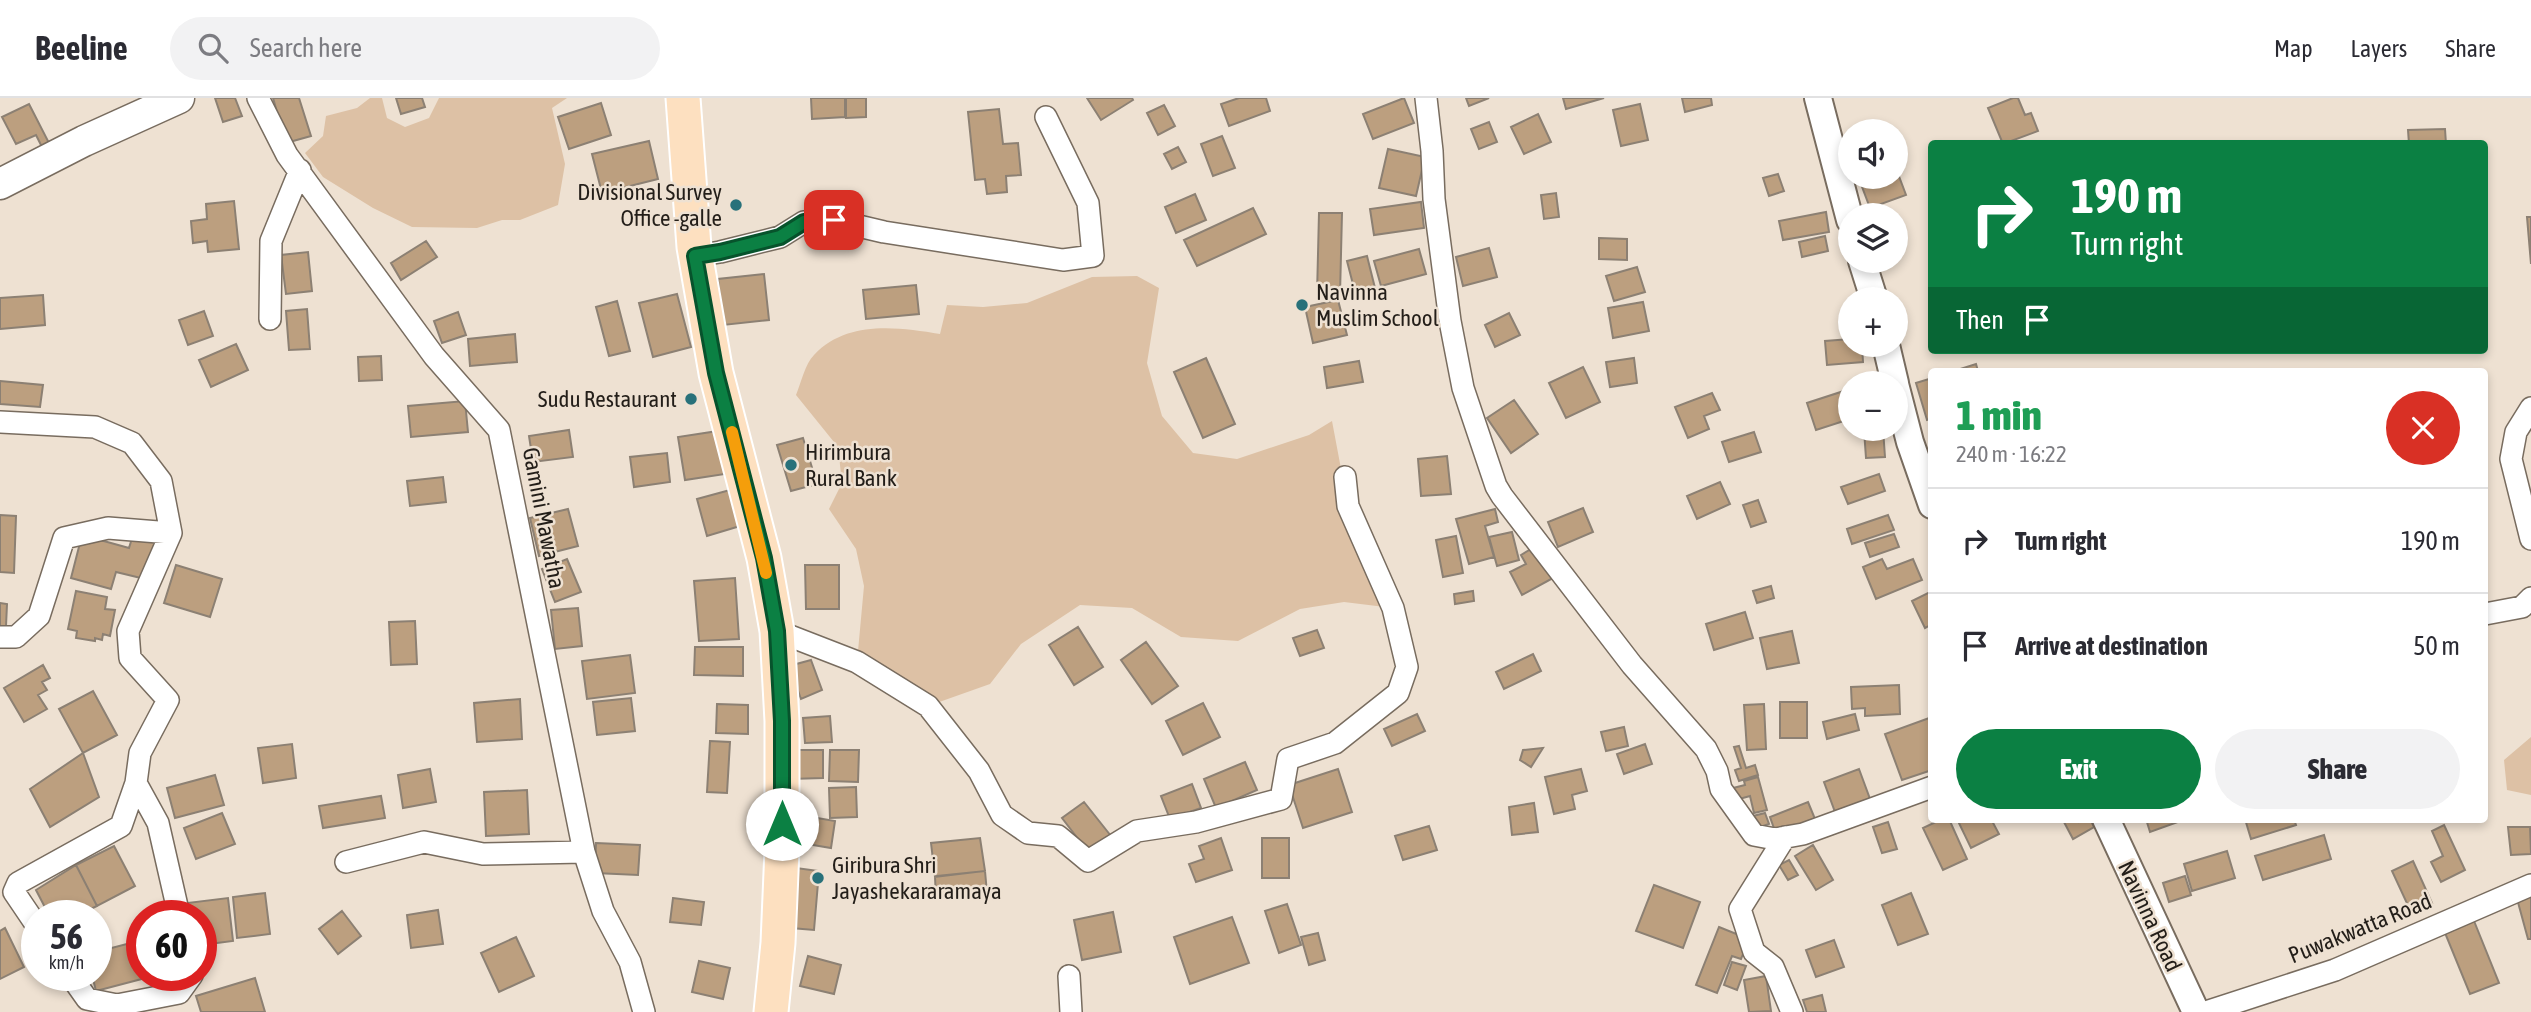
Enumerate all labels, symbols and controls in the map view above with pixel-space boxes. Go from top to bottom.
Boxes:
search box [170,17,660,80]
text: Beeline [35,29,128,67]
icon: search [194,29,232,67]
text: Search here [250,33,362,63]
text: Map [2274,35,2313,62]
text: Layers [2351,35,2407,62]
text: Share [2445,35,2496,62]
map controls [1838,119,1908,441]
button: sound [1838,119,1908,189]
text: 190 m [2071,167,2182,223]
icon: right [1956,168,2047,259]
place label: Divisional Survey Office -galle [577,179,722,231]
pin [804,190,864,250]
marker: Divisional Survey Office -galle [728,197,744,213]
icon: arrive [815,201,853,239]
button: layers [1838,203,1908,273]
text: Turn right [2071,225,2184,262]
place label: Navinna Muslim School [1316,279,1439,331]
button: + [1838,287,1908,357]
marker: Navinna Muslim School [1294,297,1310,313]
icon: arrive [2018,301,2056,339]
text: Then [1956,305,2004,335]
button: − [1838,371,1908,441]
place label: Sudu Restaurant [538,386,677,412]
marker: Sudu Restaurant [683,391,699,407]
text: 1 min [1956,391,2042,439]
button: close [2386,391,2460,465]
place label: Hirimbura Rural Bank [805,439,897,491]
text: 240 m · 16:22 [1956,441,2067,467]
street label: Gamini Mawatha [518,445,570,591]
marker: Hirimbura Rural Bank [783,457,799,473]
icon: right [1956,522,1994,560]
text: Turn right [2015,526,2106,556]
text: 190 m [2401,526,2460,556]
icon: arrive [1956,627,1994,665]
text: Arrive at destination [2015,631,2208,661]
text: 50 m [2413,631,2460,661]
button: Exit [1956,729,2201,809]
button: Share [2215,729,2460,809]
position arrow [745,787,819,861]
place label: Giribura Shri Jayashekararamaya [832,852,1002,904]
street label: Navinna Road [2113,857,2187,975]
marker: Giribura Shri Jayashekararamaya [810,870,826,886]
street label: Puwakwatta Road [2285,887,2435,969]
speed limit sign: 60 [126,900,217,991]
text: 56 [50,916,83,956]
text: km/h [49,952,84,973]

